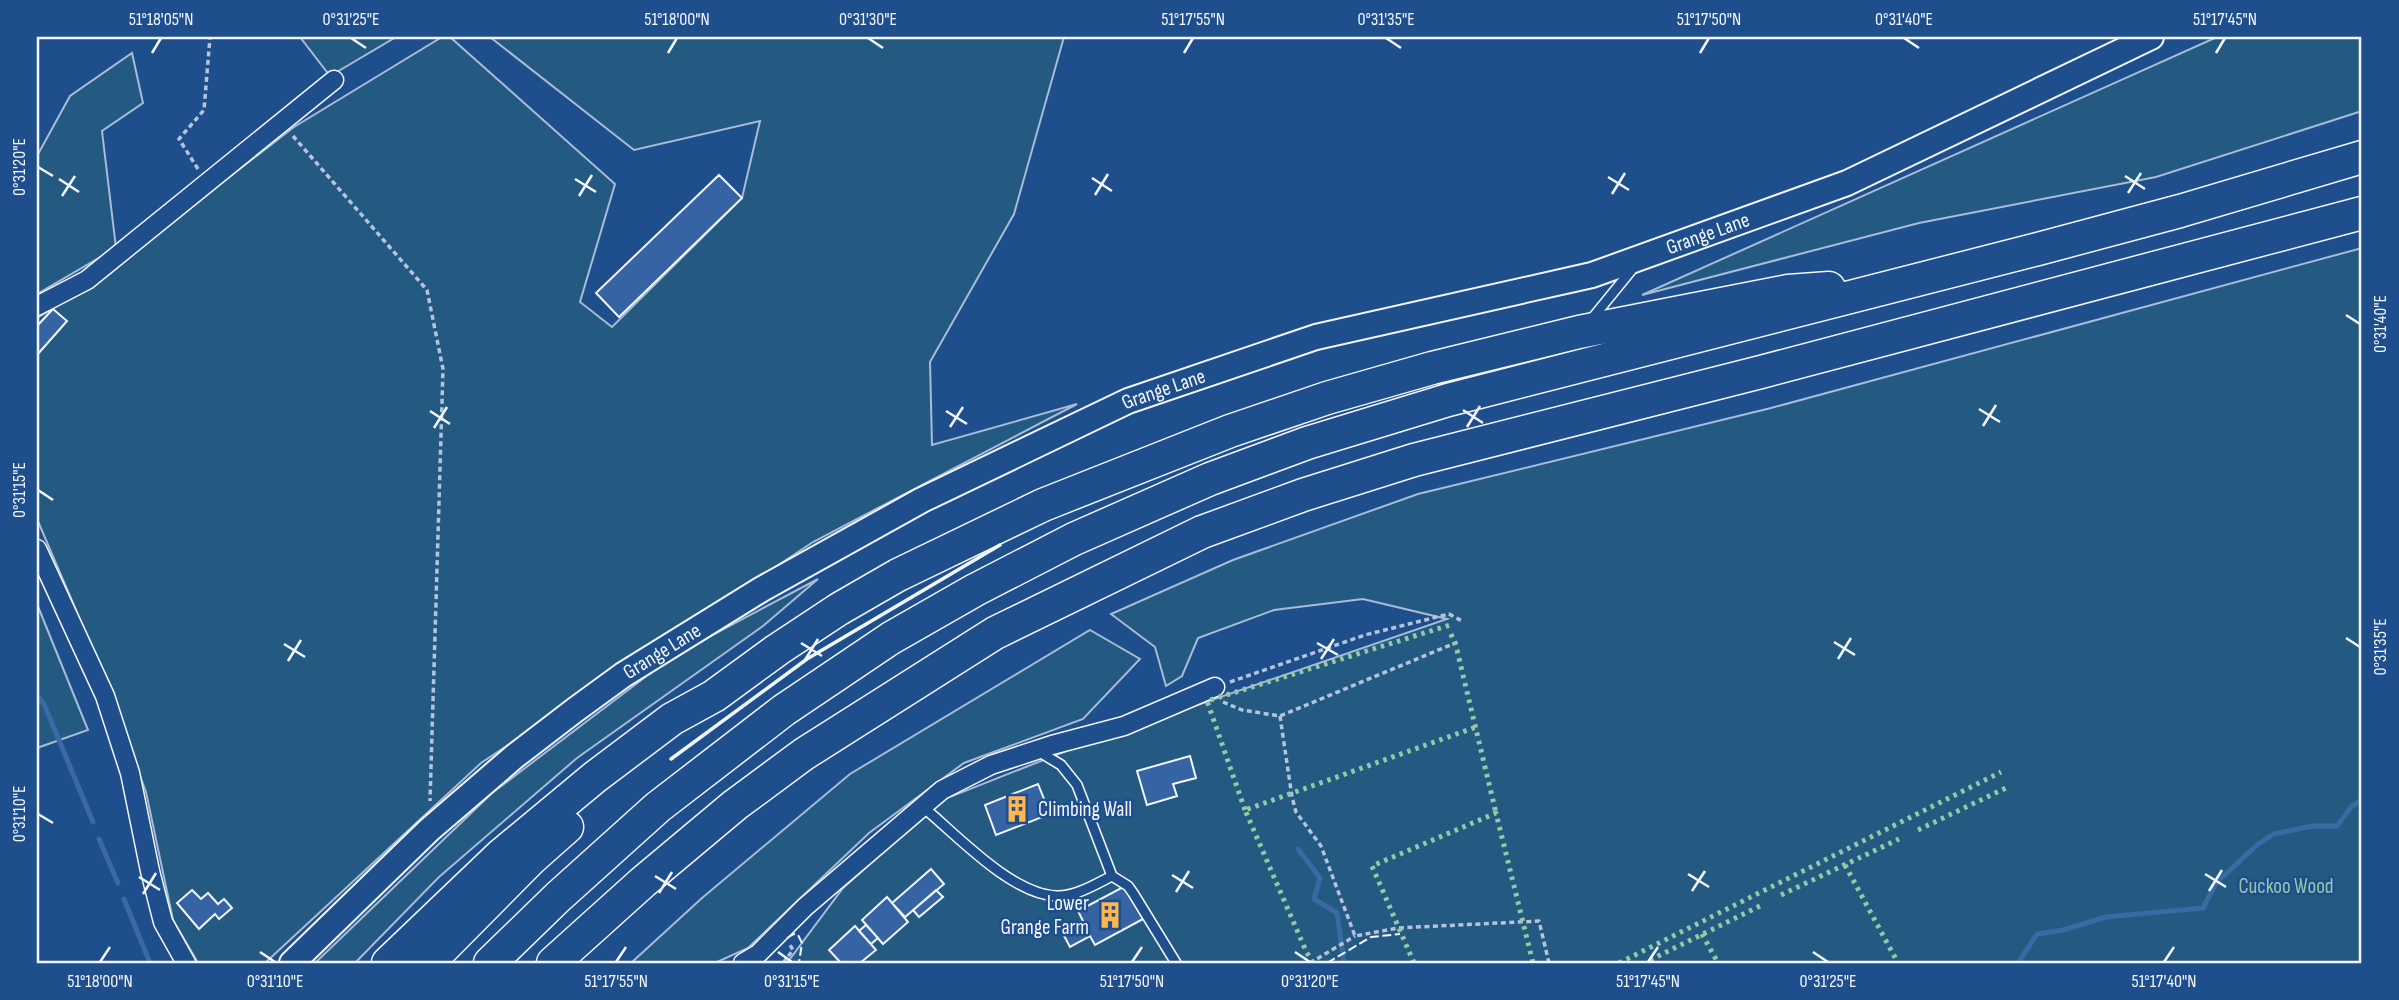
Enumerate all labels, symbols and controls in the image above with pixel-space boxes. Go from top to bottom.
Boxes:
text: 51°18'05"N [129,9,193,30]
text: 0°31'25"E [323,9,380,30]
text: 51°18'00"N [644,9,710,30]
text: 0°31'30"E [839,9,897,30]
text: 51°17'55"N [1161,9,1225,30]
text: 0°31'35"E [1357,9,1415,30]
text: 51°17'50"N [1677,9,1741,30]
text: 0°31'40"E [1875,9,1933,30]
text: 51°17'45"N [2193,9,2257,30]
text: 0°31'20"E [9,138,30,196]
street label: Grange Lane [1663,207,1753,260]
text: 0°31'40"E [2370,295,2391,353]
street label: Grange Lane [1117,363,1209,415]
text: 0°31'15"E [9,462,30,518]
street label: Grange Lane [618,618,705,684]
text: 0°31'35"E [2370,618,2391,676]
text: 0°31'10"E [9,786,30,842]
building icon: Climbing Wall [1002,794,1032,824]
place label: Climbing Wall [1038,797,1132,822]
park label: Cuckoo Wood [2238,874,2334,899]
place label: Lower Grange Farm [1000,891,1089,940]
building icon: Lower Grange Farm [1095,900,1125,930]
text: 51°18'00"N [67,971,133,992]
text: 0°31'10"E [247,971,303,992]
text: 51°17'55"N [584,971,648,992]
text: 0°31'15"E [764,971,820,992]
text: 51°17'50"N [1100,971,1164,992]
text: 0°31'20"E [1281,971,1339,992]
text: 51°17'45"N [1616,971,1680,992]
text: 0°31'25"E [1800,971,1857,992]
text: 51°17'40"N [2132,971,2196,992]

